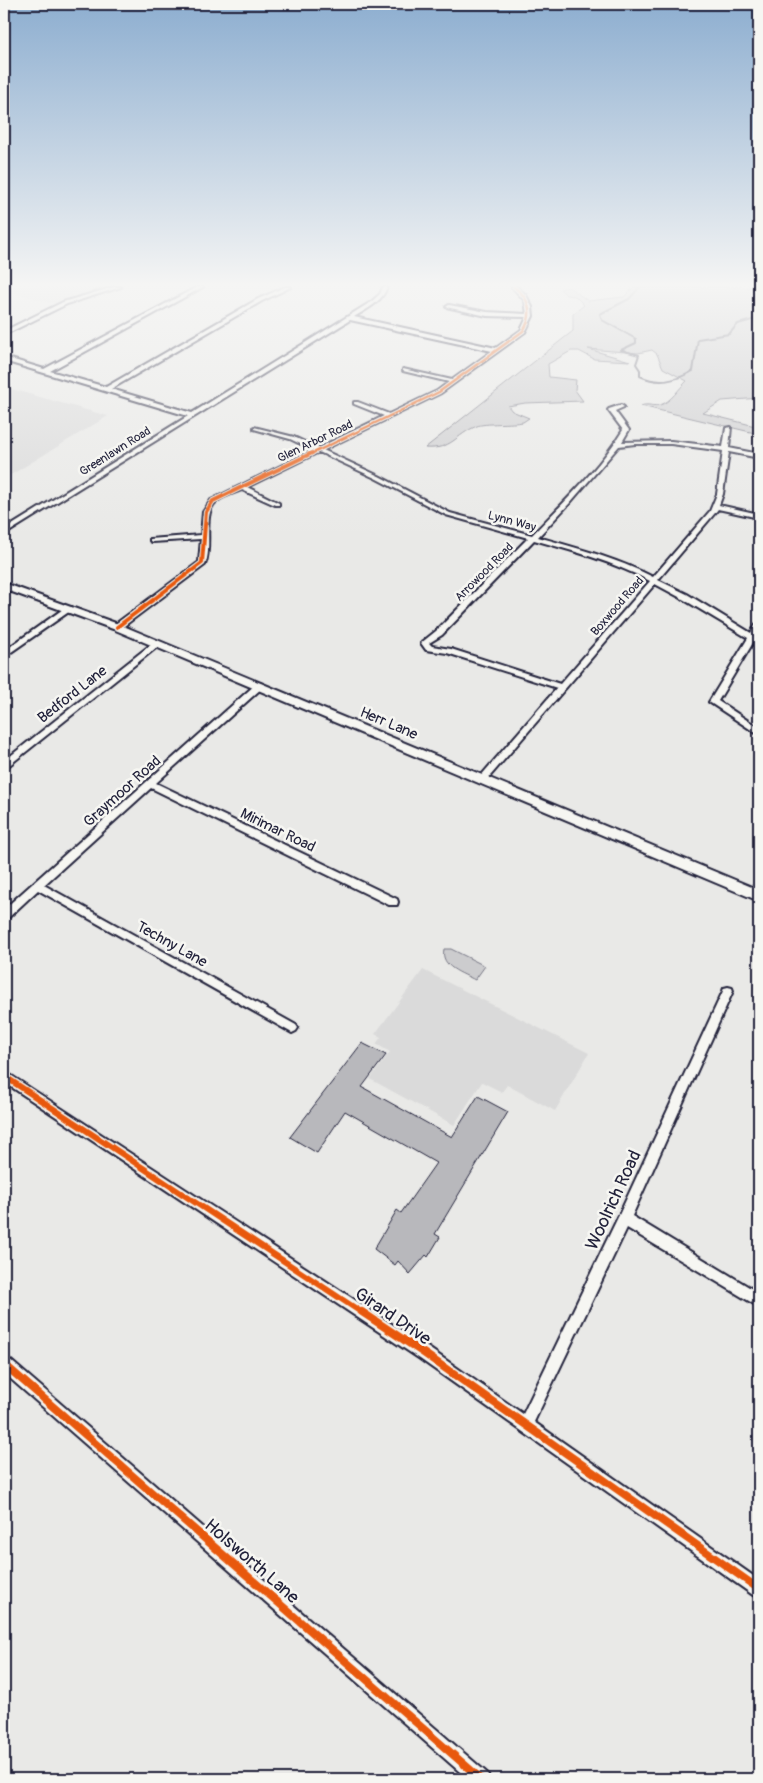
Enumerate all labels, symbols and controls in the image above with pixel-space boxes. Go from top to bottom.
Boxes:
street label: Glen Arbor Road [275,417,355,466]
street label: Greenlawn Road [77,423,154,479]
street label: Lynn Way [486,508,537,535]
street label: Arrowood Road [452,540,517,605]
street label: Boxwood Road [588,574,647,639]
street label: Bedford Lane [34,661,111,727]
street label: Herr Lane [357,703,421,744]
street label: Graymoor Road [80,752,165,831]
street label: Mirimar Road [237,804,318,857]
street label: Techny Lane [133,917,211,972]
street label: Woolrich Road [580,1147,647,1254]
street label: Girard Drive [350,1283,435,1350]
street label: Holsworth Lane [199,1514,304,1609]

